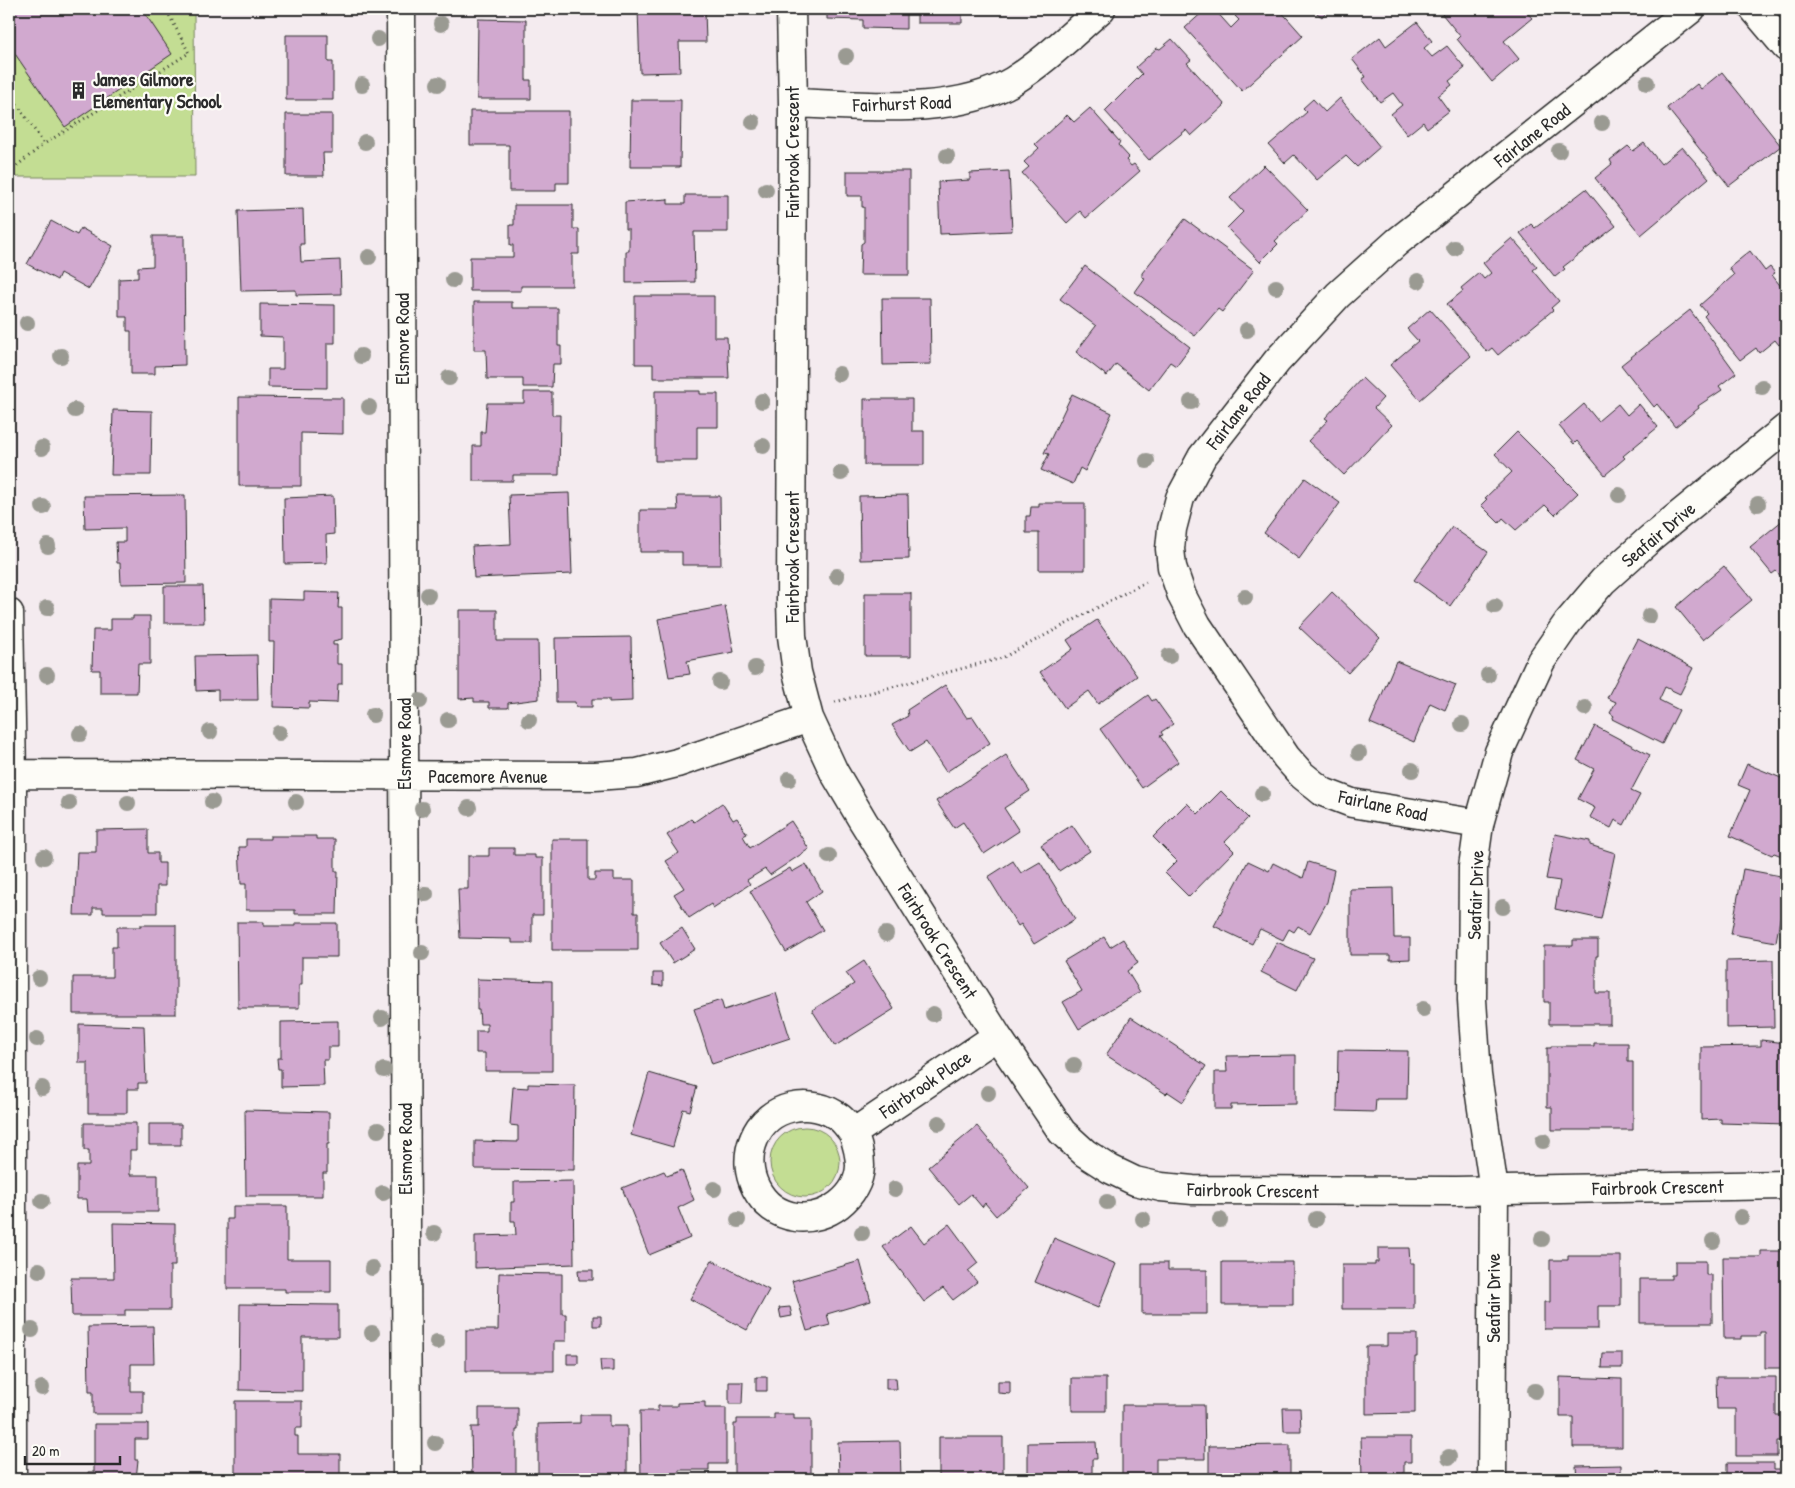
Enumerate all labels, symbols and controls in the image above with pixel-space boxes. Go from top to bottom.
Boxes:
place label: James Gilmore Elementary School [93,66,222,115]
building icon: James Gilmore Elementary School [69,80,89,100]
street label: Fairbrook Crescent [779,86,805,219]
street label: Fairhurst Road [851,88,952,118]
street label: Fairlane Road [1488,97,1576,174]
street label: Elsmore Road [389,293,415,385]
street label: Fairlane Road [1199,367,1276,455]
street label: Fairbrook Crescent [779,491,805,624]
street label: Seafair Drive [1615,495,1701,573]
street label: Elsmore Road [391,698,417,790]
street label: Pacemore Avenue [428,763,548,789]
street label: Fairlane Road [1335,783,1430,827]
street label: Seafair Drive [1460,849,1490,940]
street label: Fairbrook Crescent [892,877,984,1004]
street label: Fairbrook Place [873,1044,976,1125]
street label: Elsmore Road [392,1103,418,1195]
street label: Fairbrook Crescent [1591,1173,1724,1201]
street label: Fairbrook Crescent [1186,1176,1319,1204]
street label: Seafair Drive [1480,1253,1506,1343]
scale bar [25,1433,120,1465]
text: 20 m [32,1440,59,1461]

